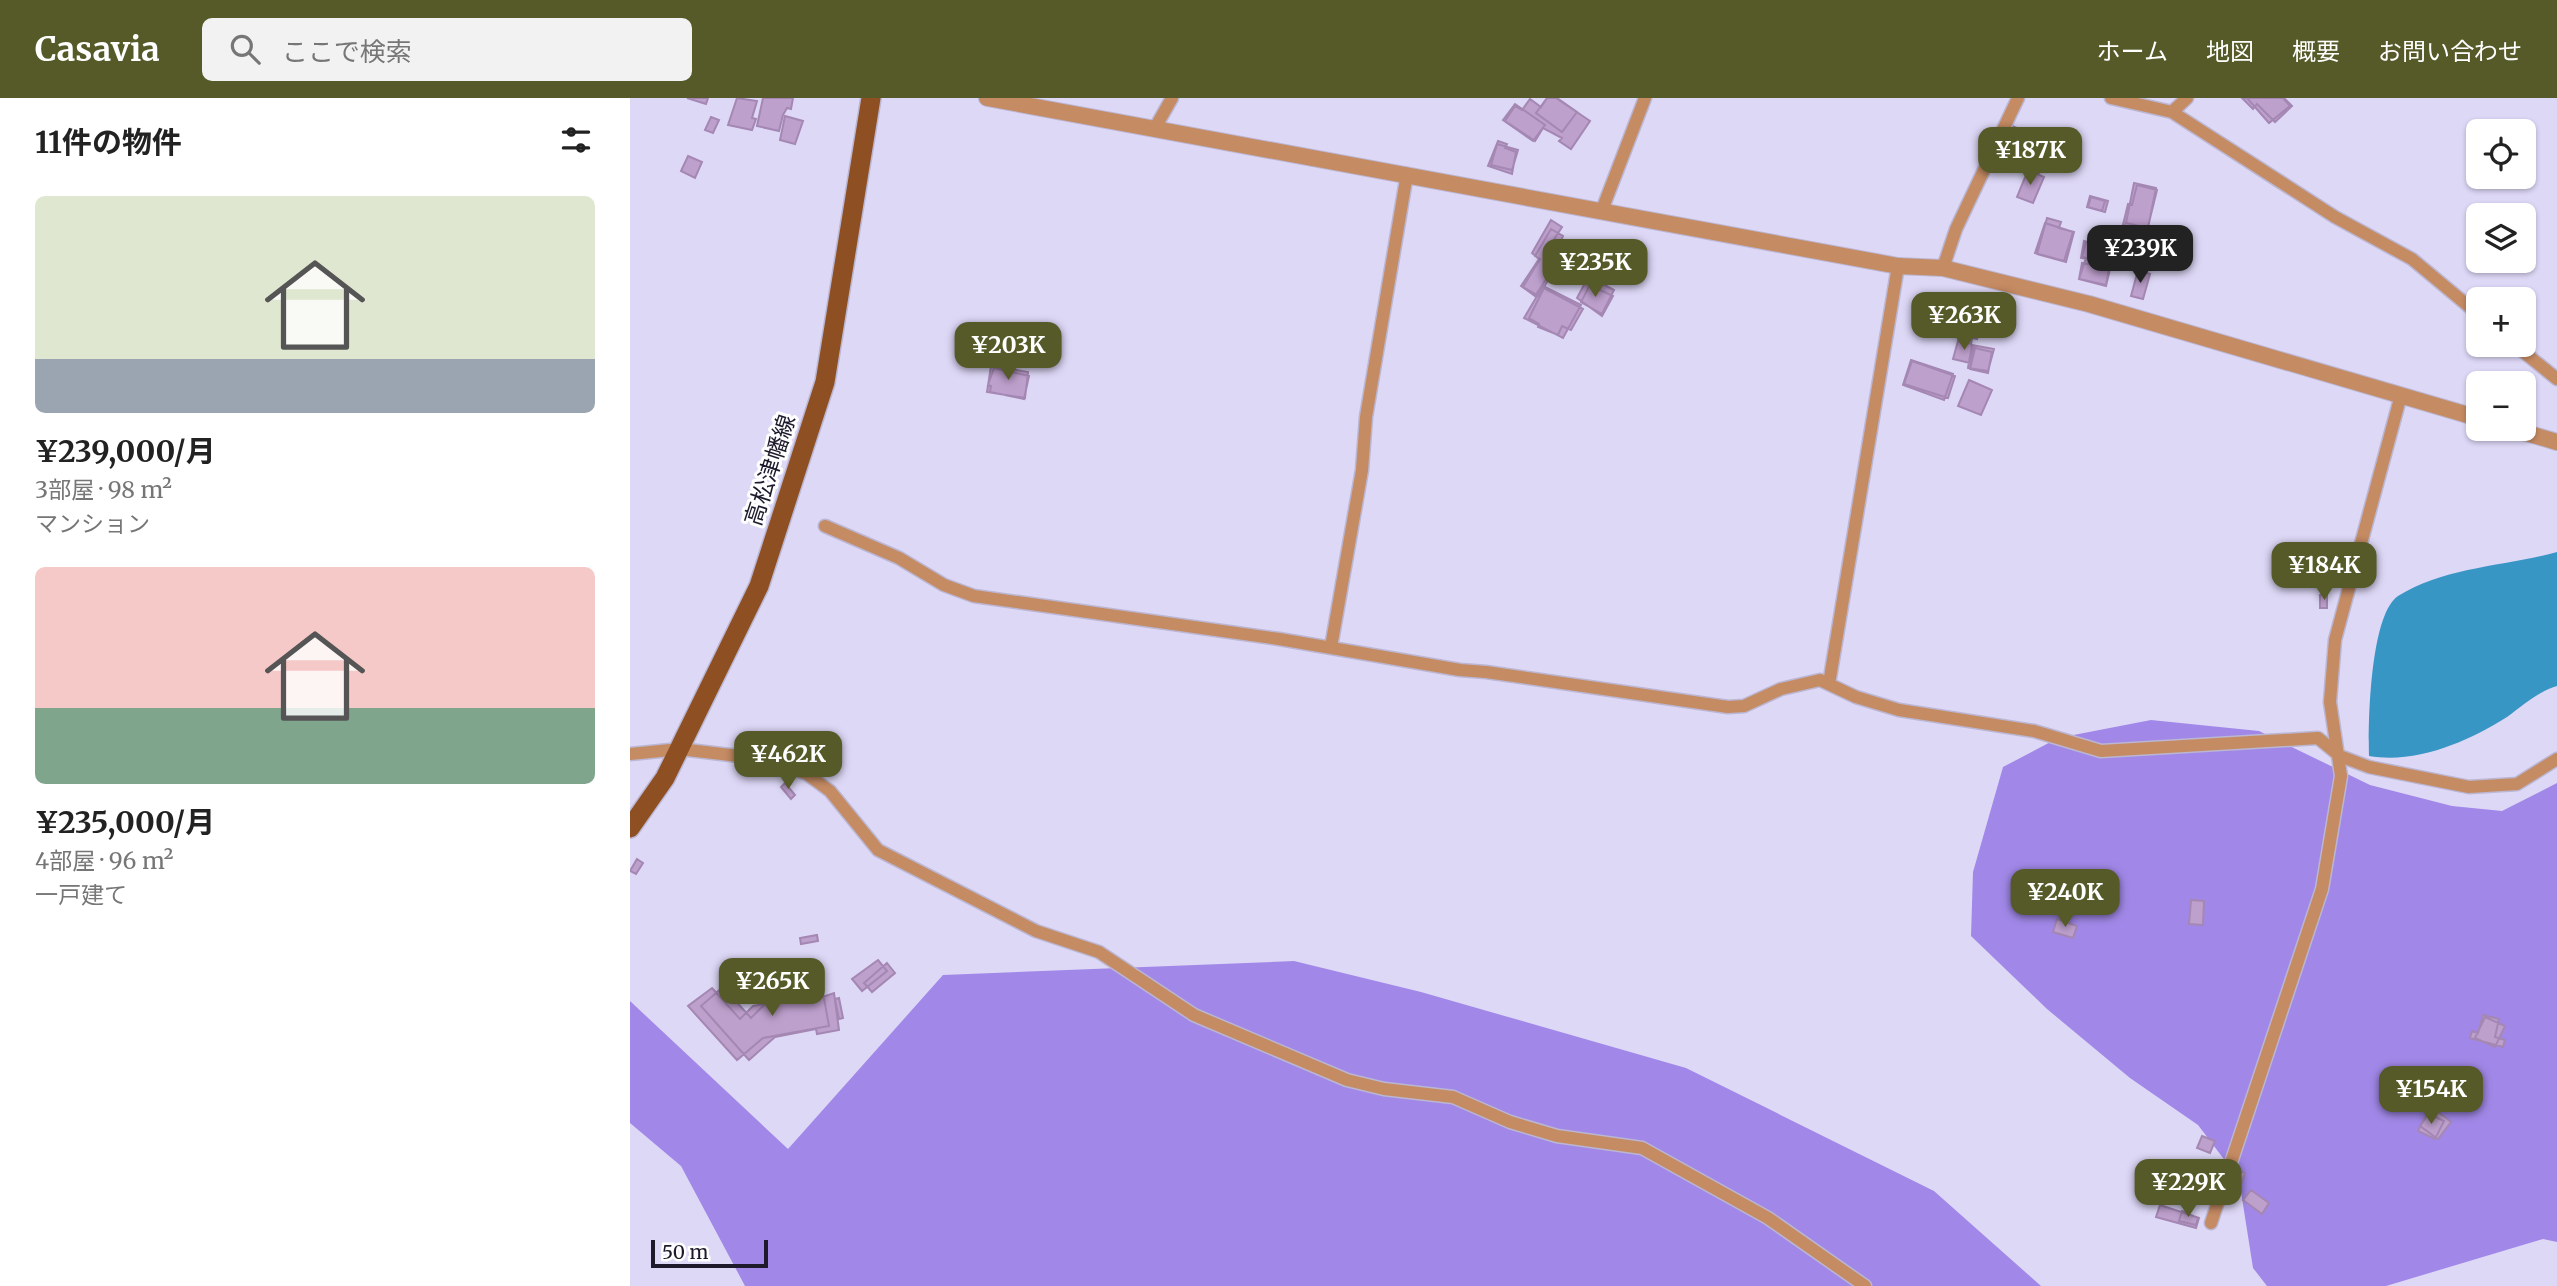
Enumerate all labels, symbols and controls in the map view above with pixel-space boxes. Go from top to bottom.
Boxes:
search box [202,18,692,81]
text: Casavia [35,29,160,70]
icon: search [226,30,264,68]
text: ここで検索 [282,35,412,68]
text: ホーム [2097,36,2168,67]
text: 地図 [2206,36,2254,67]
text: 概要 [2292,36,2340,67]
text: お問い合わせ [2378,36,2522,67]
map controls [2466,119,2536,441]
button: locate [2466,119,2536,189]
icon: filters [557,121,595,159]
text: 11件の物件 [35,123,182,161]
pin: ¥187K [1981,127,2079,187]
text: ¥187K [1994,135,2066,164]
button: layers [2466,203,2536,273]
pin: ¥239K [2091,226,2189,285]
text: ¥239K [2103,233,2177,262]
pin: ¥235K [1546,240,1644,299]
icon: home [252,242,378,368]
text: ¥235K [1559,247,1631,276]
button: + [2466,287,2536,357]
pin: ¥263K [1915,292,2013,352]
text: ¥263K [1927,300,2001,329]
pin: ¥203K [959,322,1057,382]
text: ¥203K [971,330,1045,359]
button: − [2466,371,2536,441]
street label: 高松津幡線 [738,411,801,529]
text: ¥239,000/月 [35,432,216,470]
text: 3部屋 · 98 m² [35,475,172,504]
text: マンション [35,509,150,538]
pin: ¥184K [2275,542,2373,602]
text: ¥184K [2288,550,2360,579]
icon: home [252,613,378,739]
pin: ¥462K [739,732,837,791]
text: ¥462K [750,739,826,768]
text: ¥235,000/月 [35,803,215,841]
text: 4部屋 · 96 m² [35,846,173,875]
pin: ¥240K [2016,870,2114,929]
text: ¥240K [2027,877,2103,906]
text: 一戸建て [35,880,127,909]
pin: ¥265K [723,958,821,1018]
text: ¥265K [735,966,809,995]
pin: ¥154K [2382,1066,2480,1126]
text: ¥154K [2395,1074,2467,1103]
pin: ¥229K [2139,1160,2237,1219]
text: ¥229K [2151,1167,2225,1196]
scale bar [651,1237,768,1269]
text: 50 m [662,1240,708,1264]

